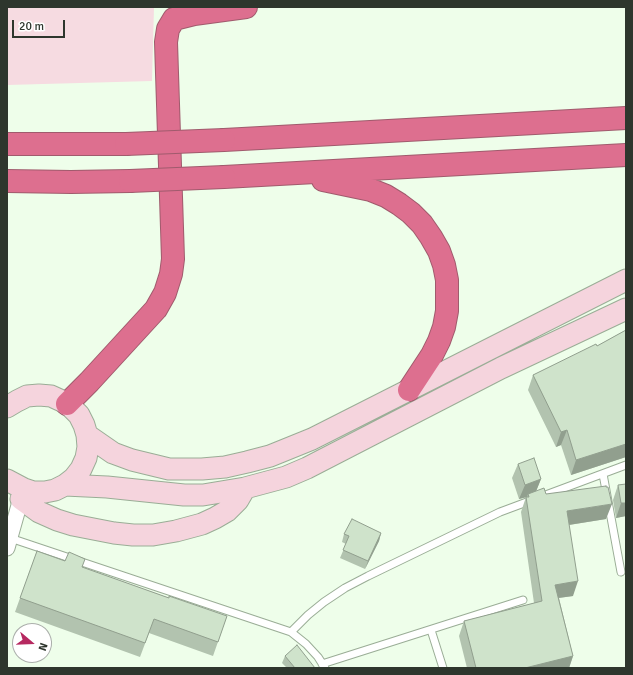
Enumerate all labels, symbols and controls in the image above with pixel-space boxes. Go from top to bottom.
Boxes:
scale bar [14,12,67,38]
text: 20 m [19,19,44,34]
north arrow [12,623,52,663]
text: N [35,641,50,652]

